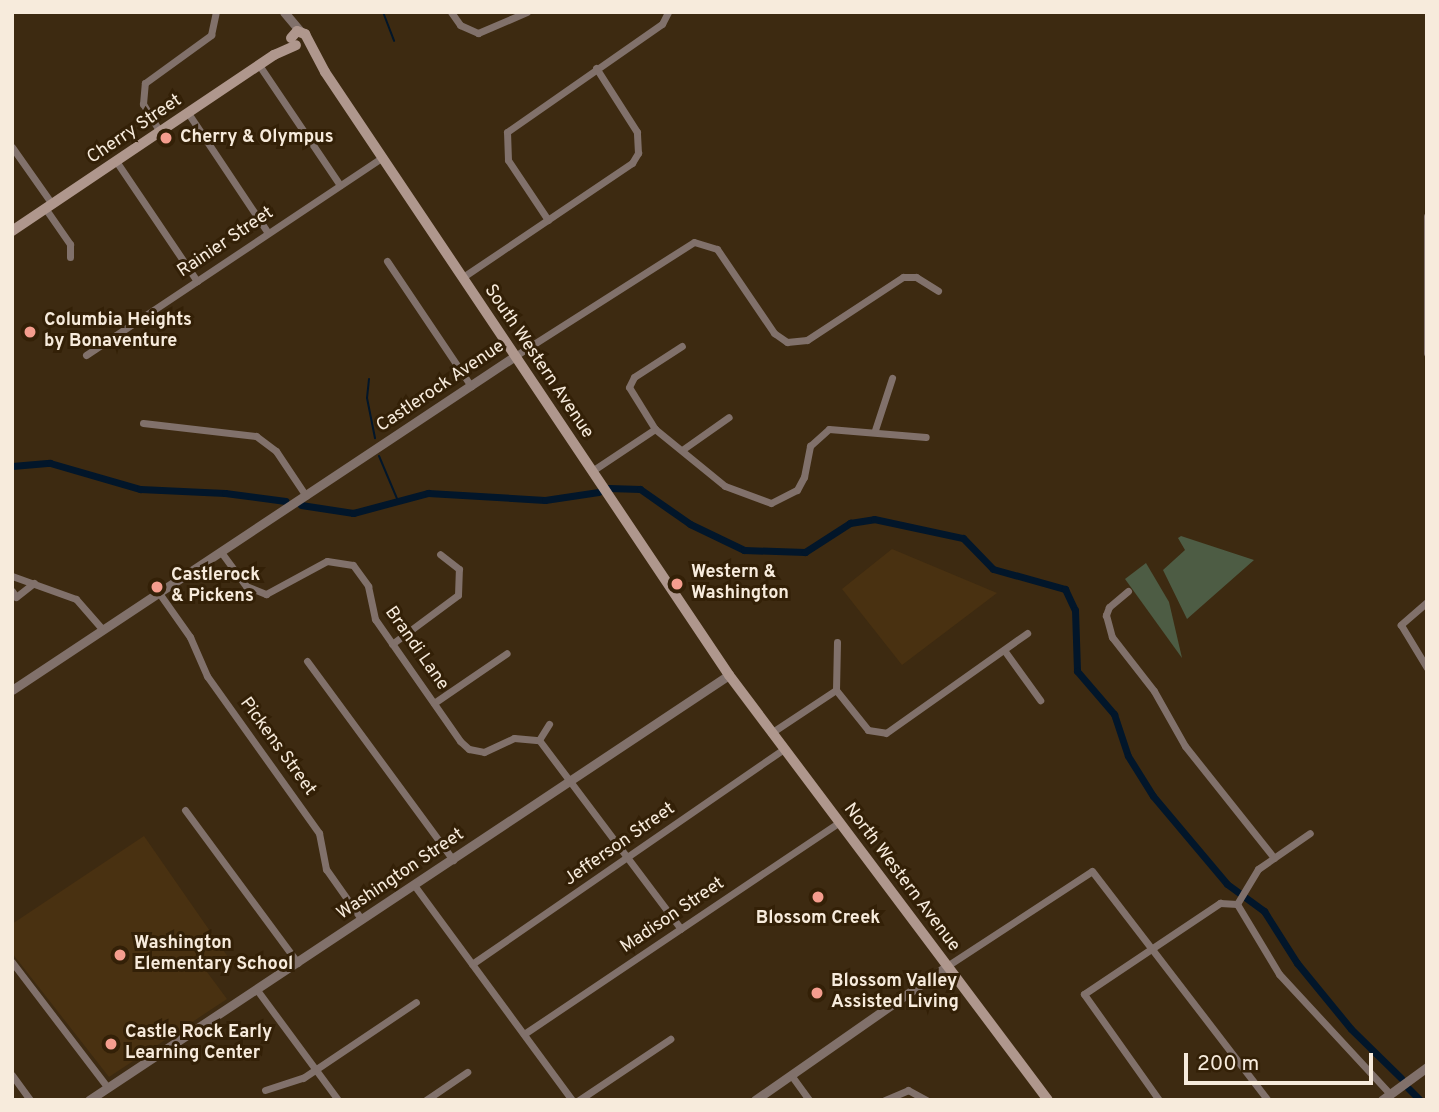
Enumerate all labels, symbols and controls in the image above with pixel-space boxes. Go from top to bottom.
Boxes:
street label: Cherry Street [84,90,186,170]
place label: Cherry & Olympus [180,127,334,149]
marker: Cherry & Olympus [158,130,174,146]
street label: Rainier Street [174,203,278,283]
street label: South Western Avenue [478,281,598,443]
place label: Columbia Heights by Bonaventure [44,311,192,354]
marker: Columbia Heights by Bonaventure [22,324,38,340]
street label: Castlerock Avenue [373,336,509,438]
place label: Western & Washington [691,563,789,606]
place label: Castlerock & Pickens [171,566,260,608]
marker: Western & Washington [669,576,685,592]
marker: Castlerock & Pickens [149,579,165,595]
street label: Brandi Lane [379,603,453,695]
street label: Pickens Street [234,694,320,800]
street label: Jefferson Street [560,799,680,891]
street label: North Western Avenue [838,799,964,957]
street label: Washington Street [333,825,469,925]
street label: Madison Street [617,873,729,959]
marker: Blossom Creek [810,889,826,905]
place label: Blossom Creek [756,908,880,930]
place label: Washington Elementary School [134,934,293,976]
marker: Washington Elementary School [112,947,128,963]
place label: Blossom Valley Assisted Living [831,972,959,1014]
marker: Blossom Valley Assisted Living [809,985,825,1001]
place label: Castle Rock Early Learning Center [125,1023,272,1066]
marker: Castle Rock Early Learning Center [103,1036,119,1052]
scale bar [1187,1038,1376,1082]
text: 200 m [1197,1051,1259,1078]

